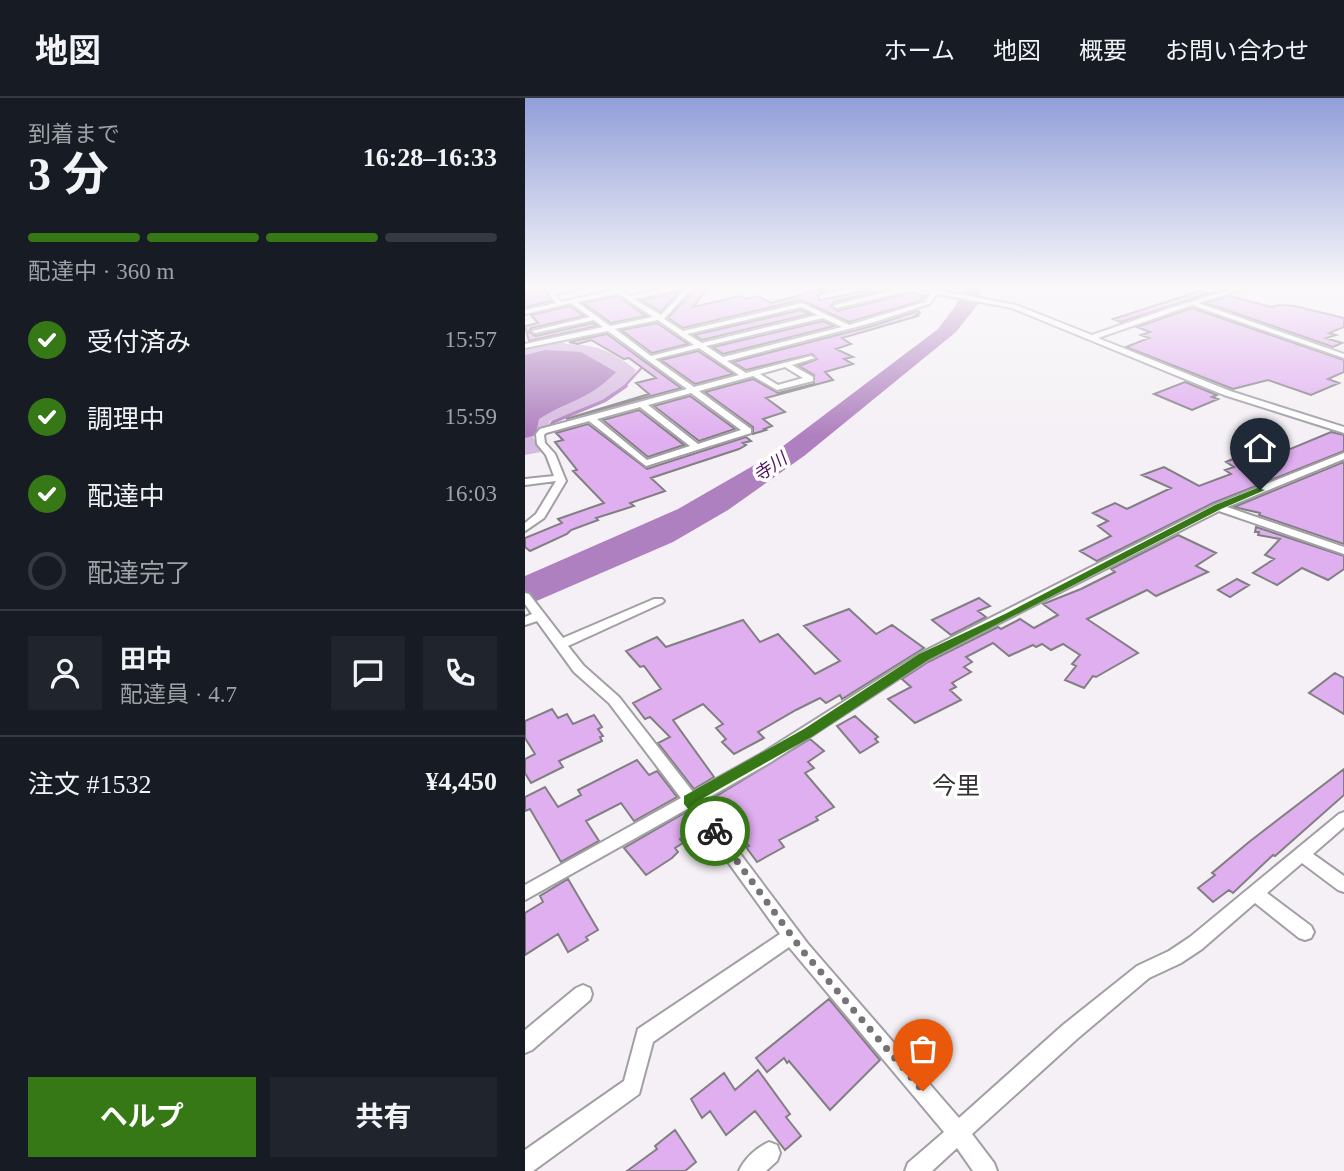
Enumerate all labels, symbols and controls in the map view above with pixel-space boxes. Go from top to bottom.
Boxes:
text: 地図 [35,33,101,69]
text: ホーム [884,38,955,64]
text: 地図 [993,38,1041,64]
text: 概要 [1079,38,1127,64]
text: お問い合わせ [1165,38,1309,64]
text: 到着まで [28,122,120,147]
text: 16:28–16:33 [363,143,497,172]
text: 3 分 [28,149,109,200]
text: 配達中 · 360 m [28,259,174,284]
icon: check [28,321,66,359]
text: 15:57 [445,327,497,352]
text: 受付済み [87,328,191,357]
icon: check [28,398,66,436]
text: 15:59 [445,404,497,429]
text: 調理中 [87,405,165,434]
pin [1230,418,1290,490]
icon: home [1241,429,1279,467]
water label: 寺川 [750,447,792,486]
icon: check [28,475,66,513]
text: 16:03 [445,481,497,506]
text: 配達中 [87,482,165,511]
text: 配達完了 [87,559,191,588]
button: person [28,636,102,710]
button: chat [331,636,405,710]
button: phone [423,636,497,710]
text: 田中 [120,645,172,674]
text: 配達員 · 4.7 [120,682,237,707]
text: ¥4,450 [426,767,497,796]
text: 注文 #1532 [28,770,152,799]
district label: 今里 [932,773,980,799]
courier [680,796,750,866]
icon: bike [696,812,734,850]
pin [893,1019,953,1091]
icon: bag [904,1030,942,1068]
button: ヘルプ [28,1077,256,1157]
button: 共有 [270,1077,497,1157]

